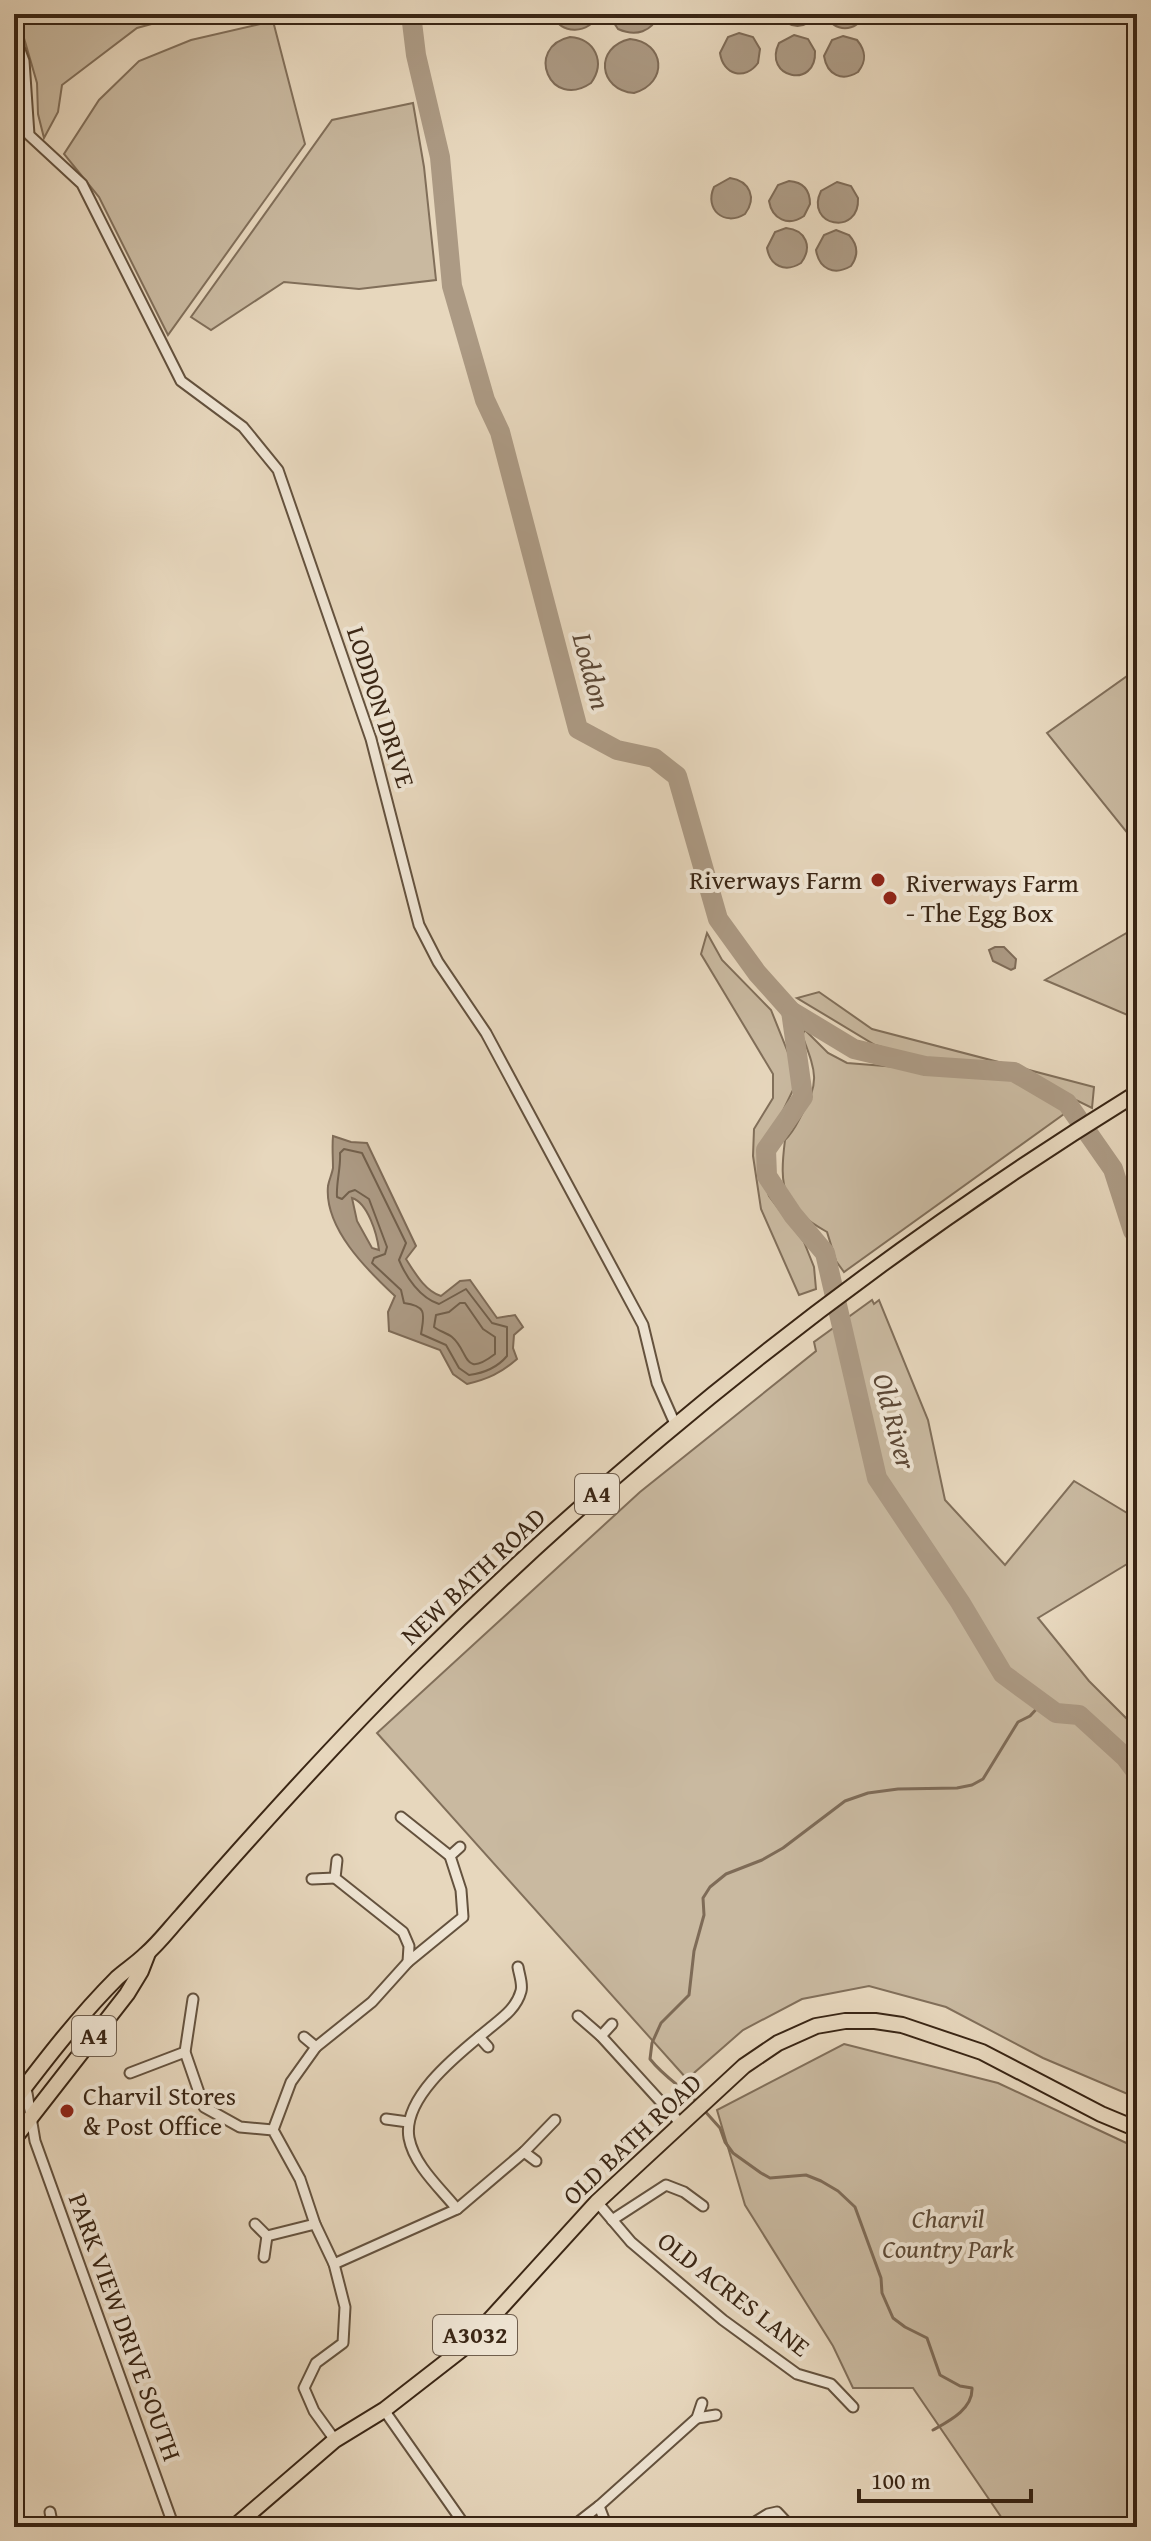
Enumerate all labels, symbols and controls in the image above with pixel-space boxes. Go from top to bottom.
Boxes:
street label: LODDON DRIVE [337,621,426,793]
water label: Loddon [562,627,622,714]
place label: Riverways Farm [689,860,862,899]
place label: Riverways Farm - The Egg Box [906,863,1079,932]
marker: Riverways Farm [869,871,887,889]
marker: Riverways Farm - The Egg Box [881,889,899,907]
water label: Old River [863,1368,928,1475]
road number: A4 [575,1474,619,1514]
street label: NEW BATH ROAD [391,1498,554,1653]
road number: A4 [72,2016,116,2056]
street label: OLD BATH ROAD [553,2064,710,2214]
place label: Charvil Stores & Post Office [83,2076,236,2145]
marker: Charvil Stores & Post Office [58,2102,76,2120]
street label: PARK VIEW DRIVE SOUTH [59,2187,192,2466]
park label: Charvil Country Park [882,2199,1014,2268]
street label: OLD ACRES LANE [650,2221,819,2366]
road number: A3032 [433,2315,517,2355]
scale bar [859,2453,1031,2503]
text: 100 m [871,2463,931,2498]

